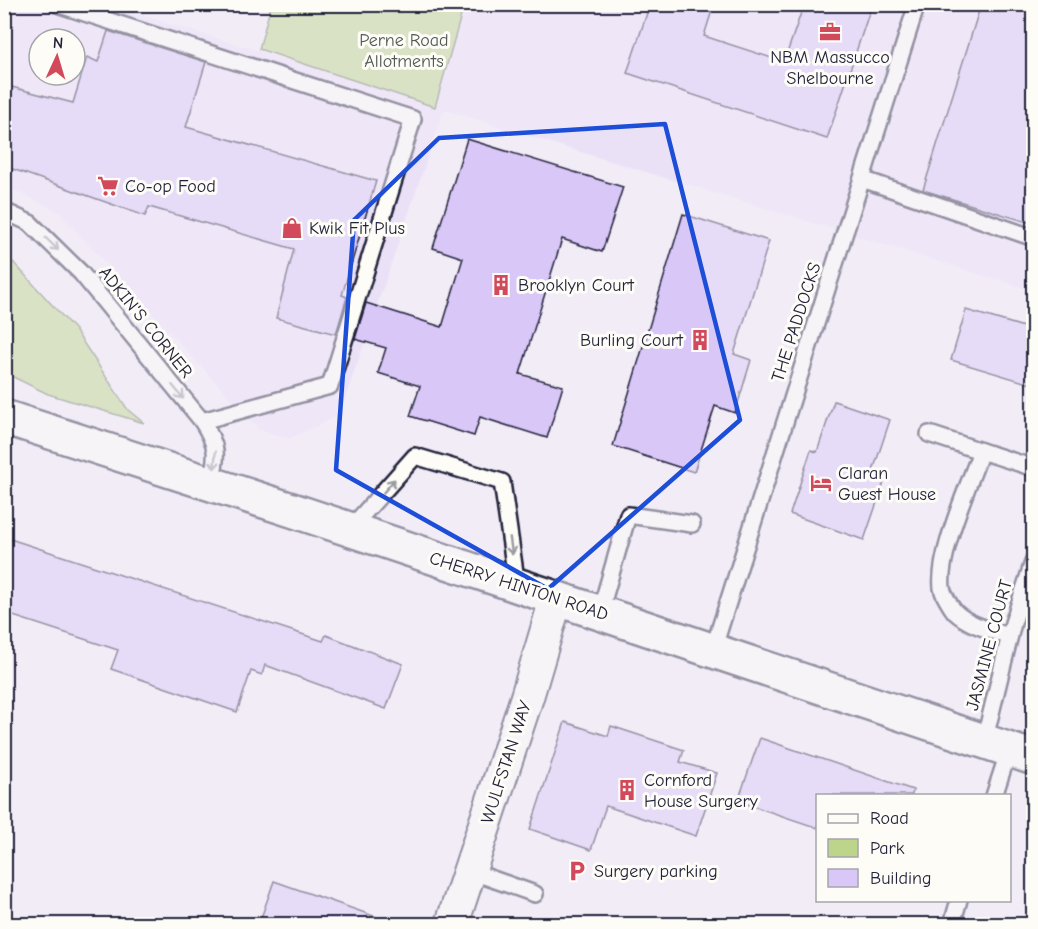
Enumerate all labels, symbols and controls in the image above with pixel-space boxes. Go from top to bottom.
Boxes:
office icon: NBM Massucco Shelbourne [818,20,842,44]
north arrow [27,27,87,87]
park label: Perne Road Allotments [359,30,449,72]
text: N [52,34,64,52]
place label: NBM Massucco Shelbourne [770,47,890,89]
supermarket icon: Co-op Food [96,174,120,198]
place label: Co-op Food [125,176,216,197]
shop icon: Kwik Fit Plus [280,216,304,240]
place label: Kwik Fit Plus [309,218,405,239]
one-way arrow [44,237,59,252]
street label: THE PADDOCKS [767,260,826,385]
street label: ADKIN'S CORNER [94,262,197,382]
building icon: Brooklyn Court [489,273,513,297]
place label: Brooklyn Court [518,275,635,296]
building icon: Burling Court [688,328,712,352]
place label: Burling Court [580,330,684,351]
one-way arrow [172,384,185,400]
one-way arrow [209,450,220,469]
place label: Claran Guest House [838,463,936,505]
hotel icon: Claran Guest House [809,471,833,495]
one-way arrow [382,478,396,493]
one-way arrow [506,535,517,555]
street label: CHERRY HINTON ROAD [427,548,611,625]
street label: JASMINE COURT [962,577,1017,713]
street label: WULFSTAN WAY [477,698,536,826]
place label: Cornford House Surgery [644,770,759,812]
building icon: Cornford House Surgery [615,778,639,802]
legend [816,794,1011,902]
text: Road [870,808,909,829]
text: Park [870,838,905,859]
parking icon: Surgery parking [565,859,589,883]
place label: Surgery parking [594,861,718,882]
text: Building [870,868,932,889]

